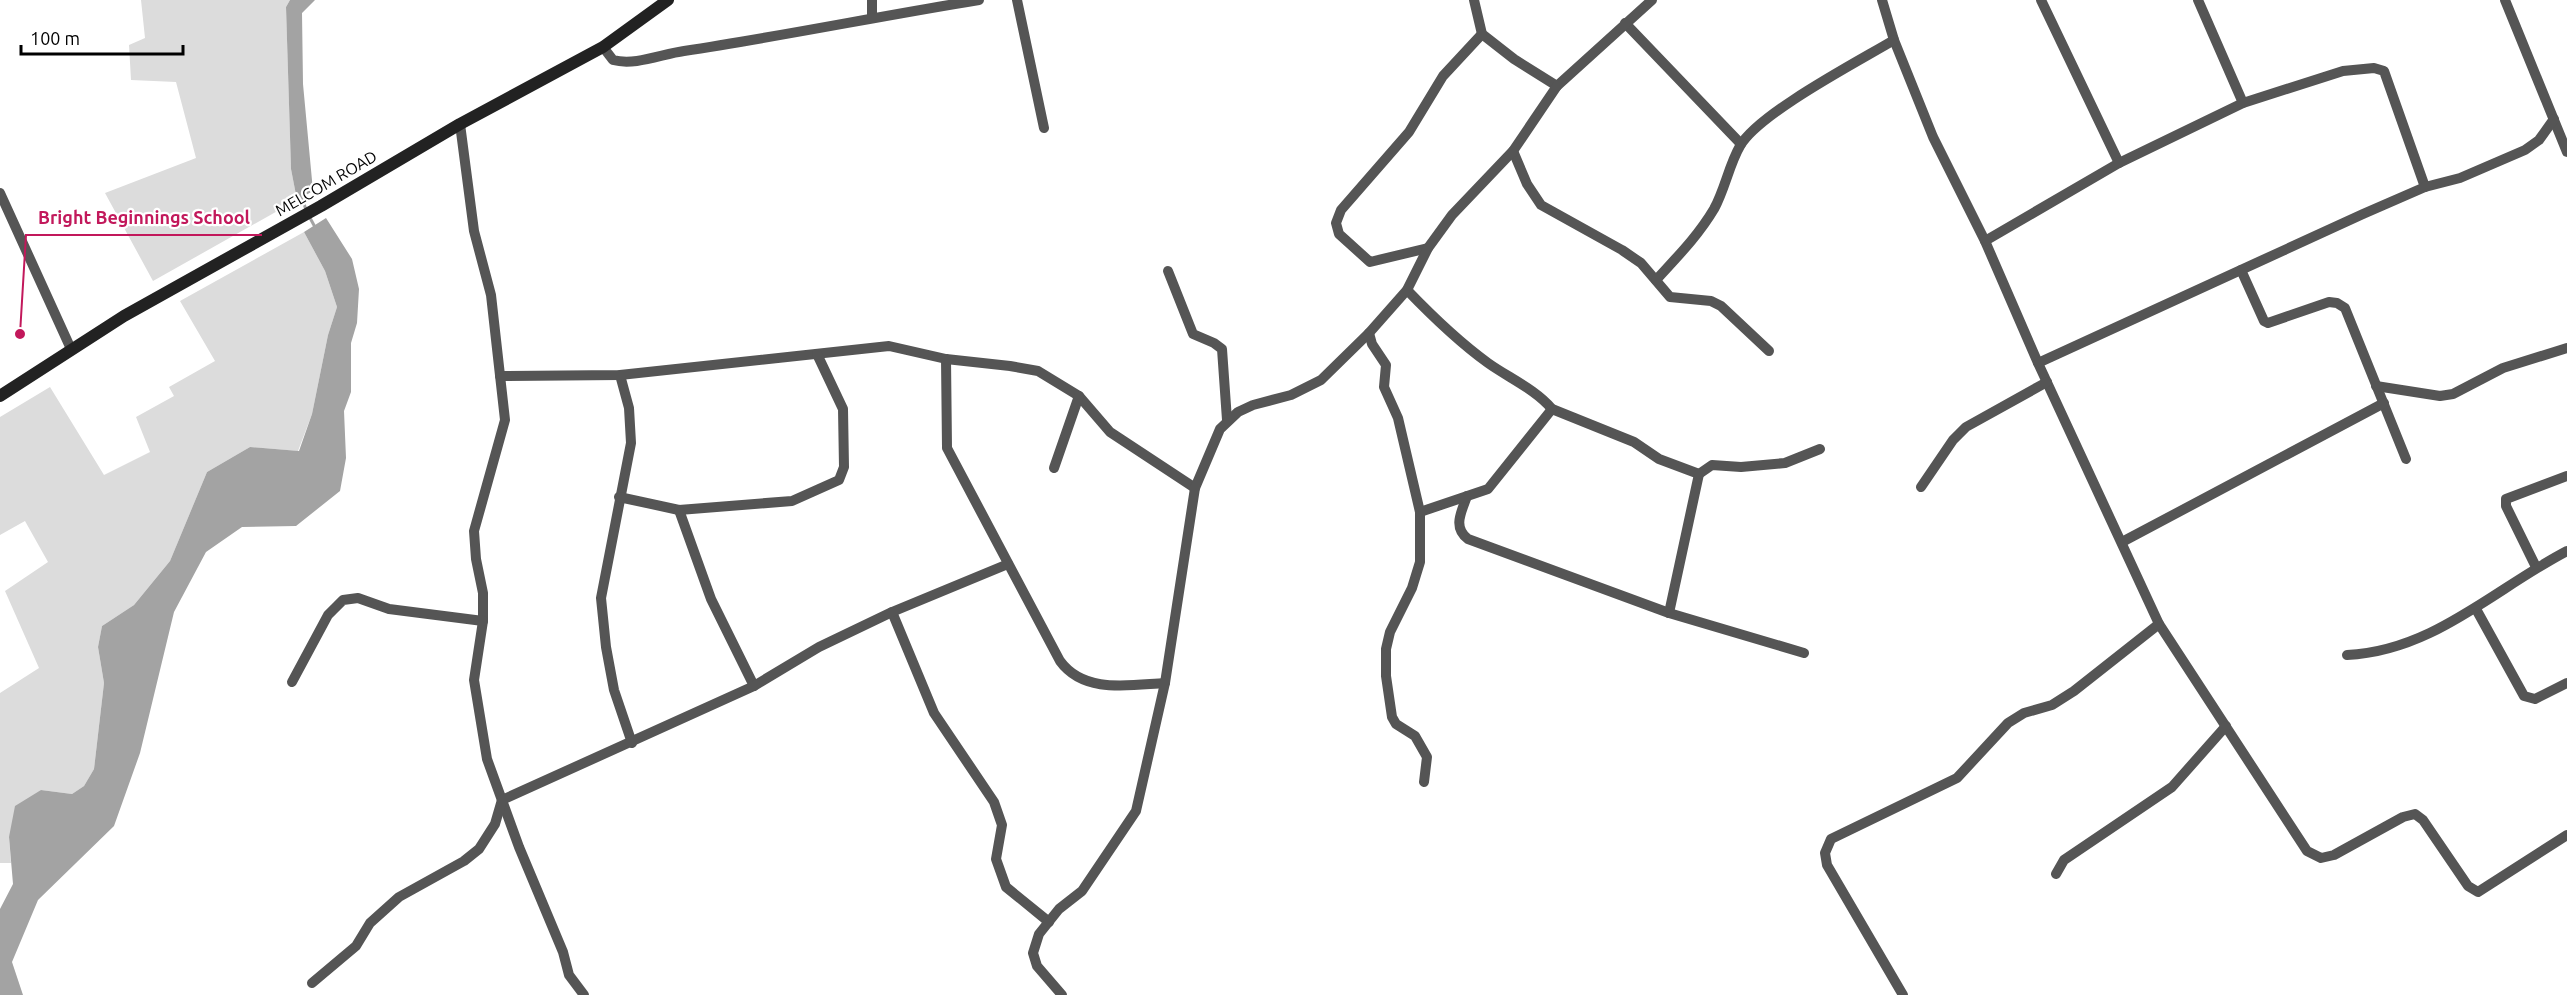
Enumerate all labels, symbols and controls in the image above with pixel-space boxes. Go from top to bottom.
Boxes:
scale bar [21,18,183,56]
text: 100 m [30,28,80,48]
street label: MELCOM ROAD [272,147,380,219]
callout: Bright Beginnings School [26,199,262,235]
text: Bright Beginnings School [38,207,251,227]

